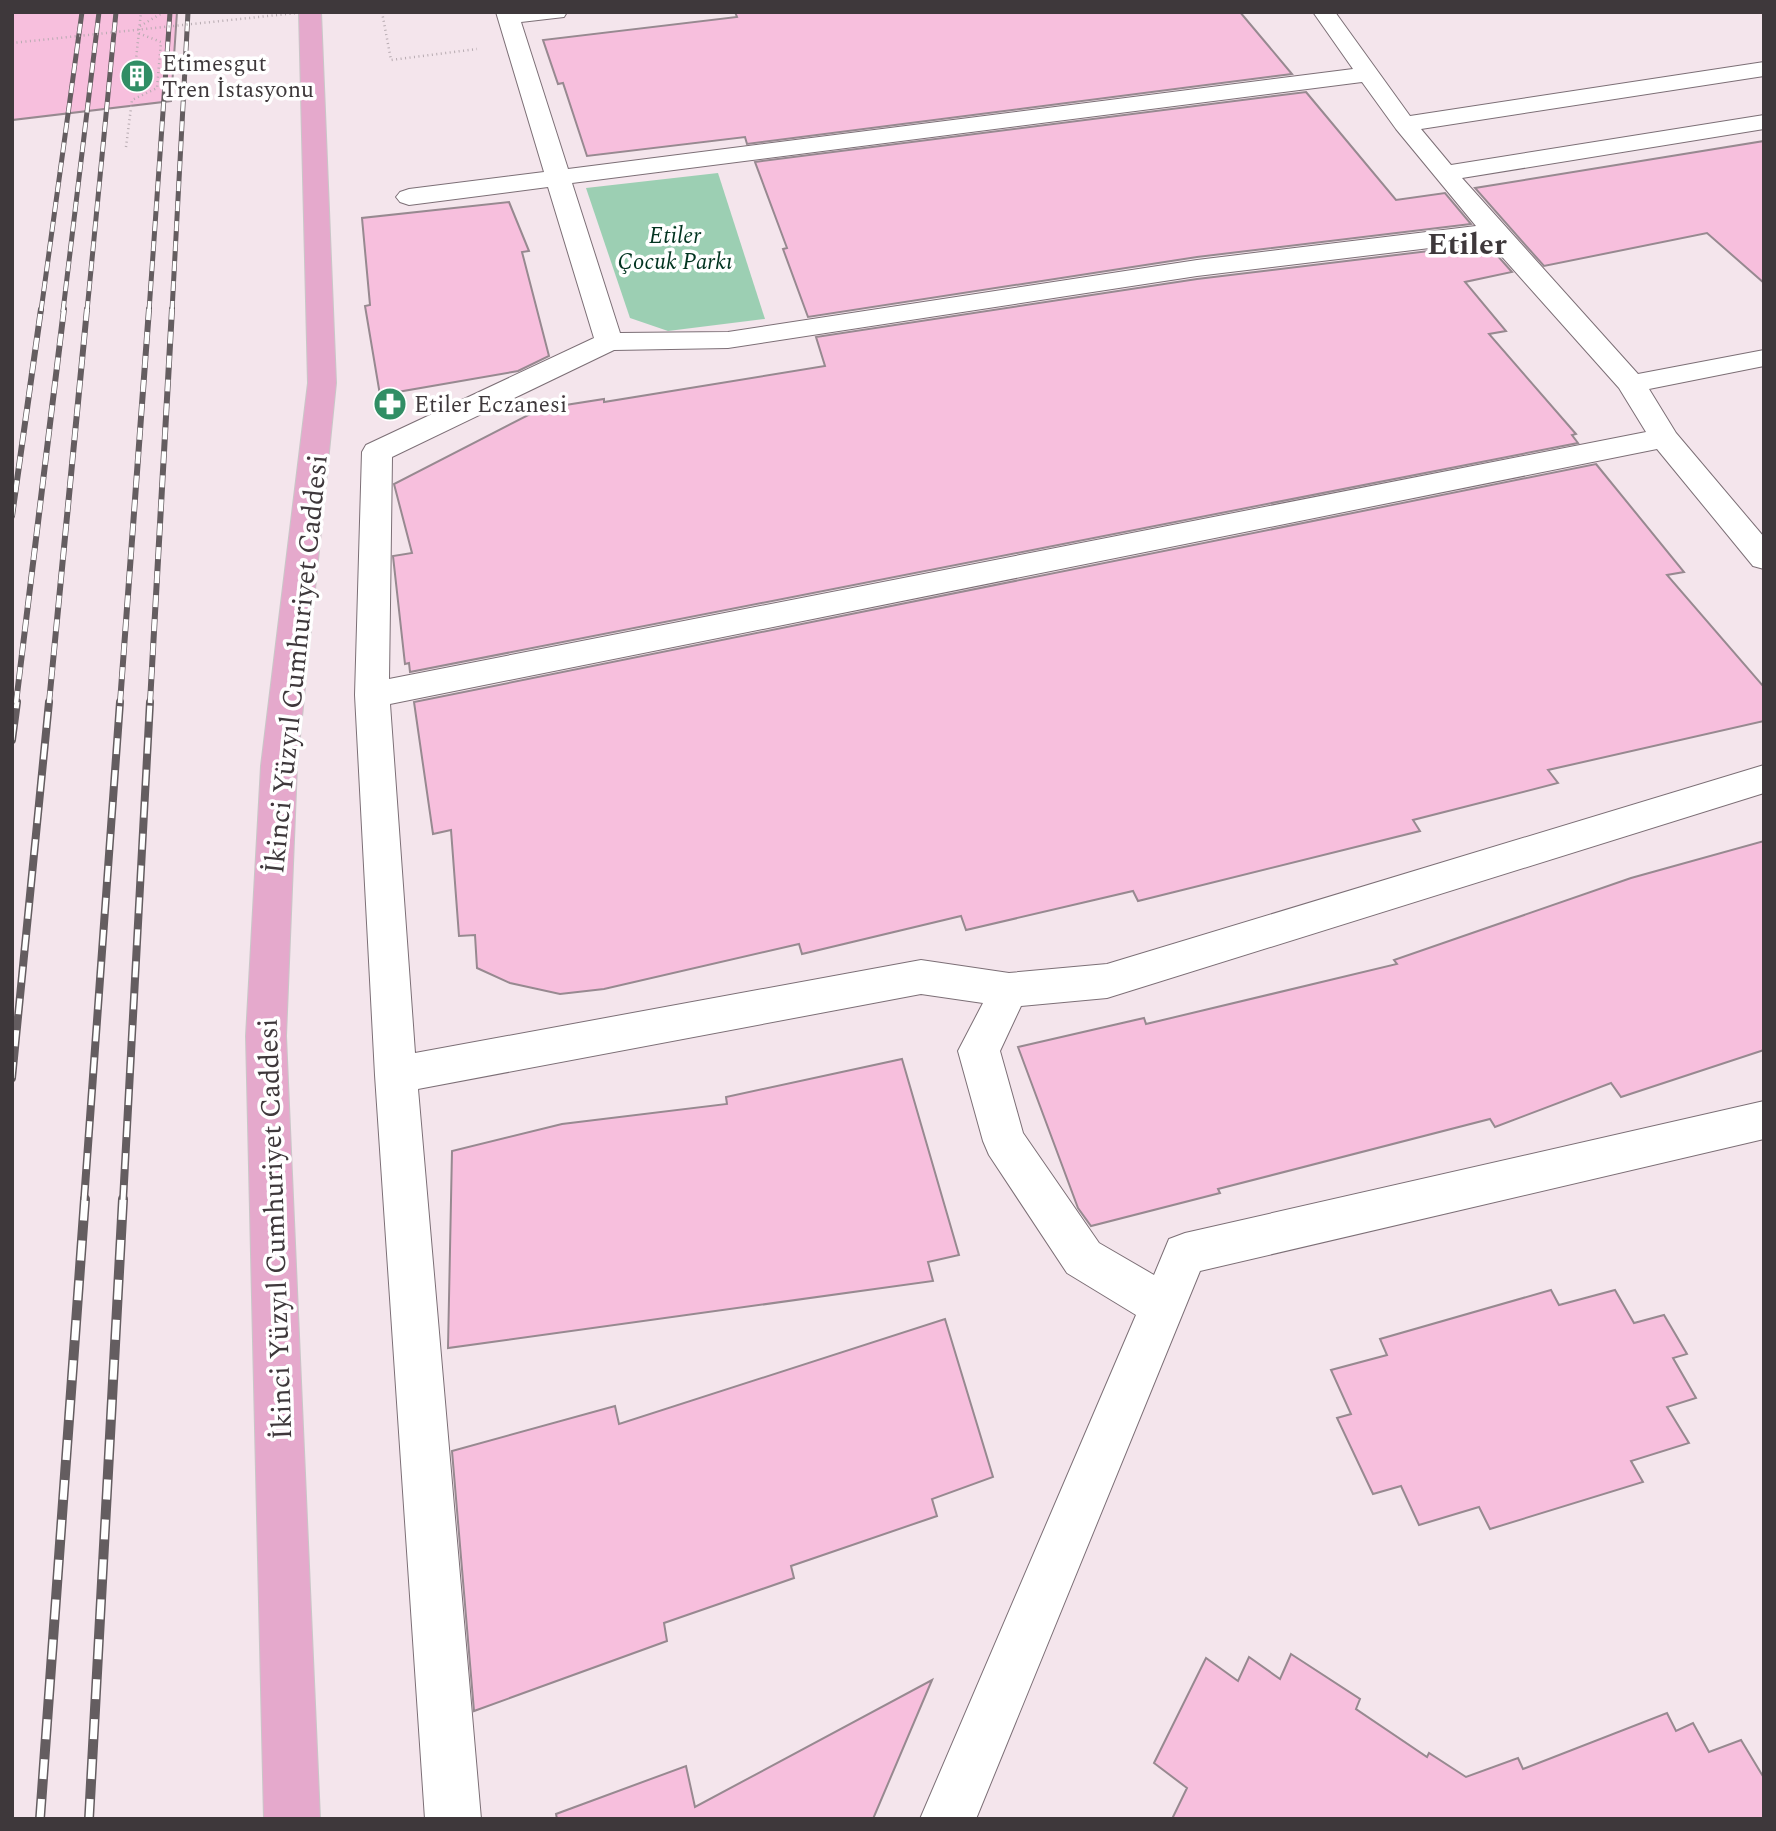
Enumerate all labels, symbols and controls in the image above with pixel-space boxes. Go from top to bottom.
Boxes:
place label: Etimesgut Tren İstasyonu [162,47,314,108]
building icon: Etimesgut Tren İstasyonu [118,57,156,95]
park label: Etiler Çocuk Parkı [617,219,733,280]
district label: Etiler [1427,222,1507,268]
pharmacy icon: Etiler Eczanesi [371,385,409,423]
place label: Etiler Eczanesi [414,388,567,423]
street label: İkinci Yüzyıl Cumhuriyet Caddesi [253,452,340,876]
street label: İkinci Yüzyıl Cumhuriyet Caddesi [247,1018,304,1440]

